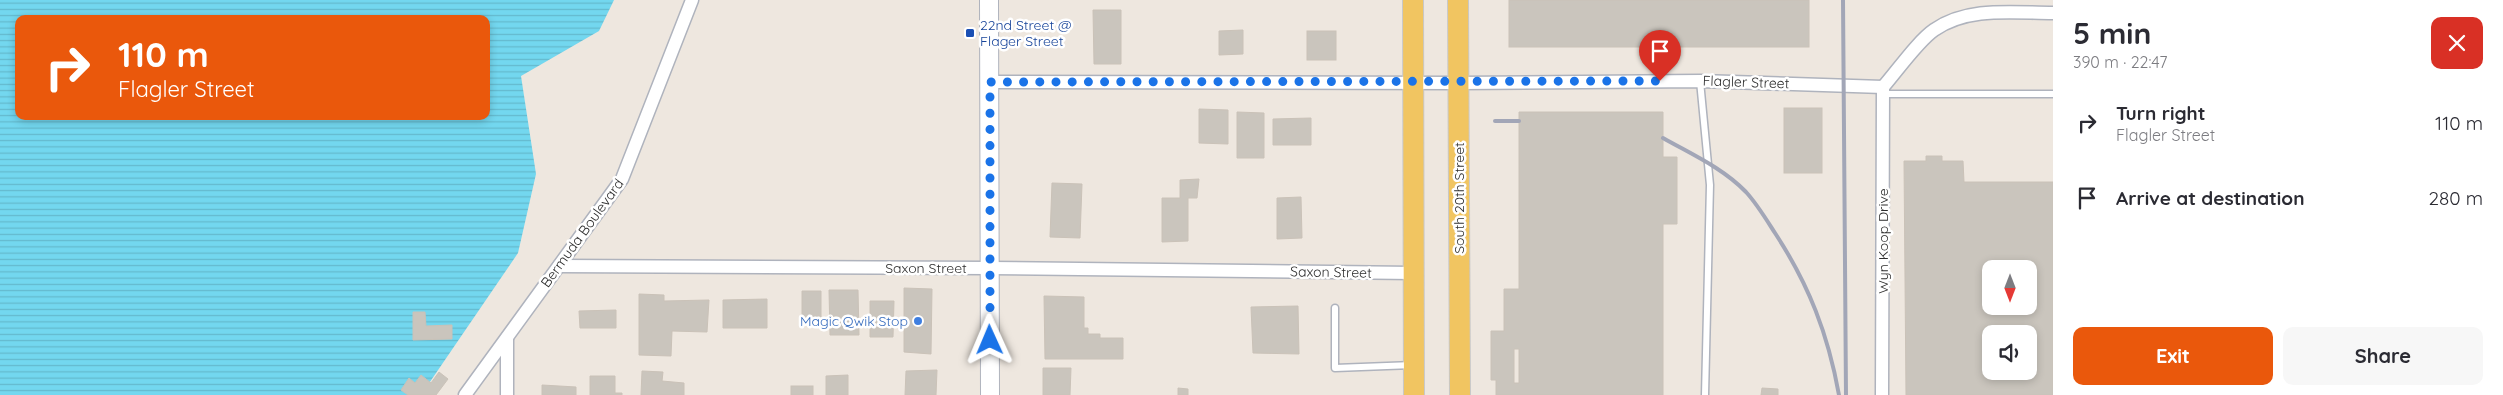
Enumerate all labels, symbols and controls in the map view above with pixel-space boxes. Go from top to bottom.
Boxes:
text: 5 min [2073,14,2151,52]
place label: 22nd Street @ Flager Street [980,16,1072,50]
button: close [2431,17,2483,69]
marker: 22nd Street @ Flager Street [964,27,976,39]
pin [1639,30,1681,81]
text: 110 m [118,32,209,76]
icon: right [35,35,100,100]
icon: arrive [1646,37,1674,65]
text: 390 m · 22:47 [2073,52,2168,72]
street label: Flagler Street [1702,71,1790,93]
text: Flagler Street [118,75,254,103]
text: Turn right [2116,101,2205,125]
icon: right [2073,109,2101,137]
text: 110 m [2435,111,2483,135]
text: Flagler Street [2116,125,2215,145]
street label: South 20th Street [1450,142,1468,254]
street label: Bermuda Boulevard [537,175,627,291]
icon: arrive [2073,184,2101,212]
text: Arrive at destination [2116,186,2305,210]
text: 280 m [2428,186,2483,210]
street label: Wyn Koop Drive [1874,188,1892,294]
street label: Saxon Street [885,259,967,277]
north arrow [1982,260,2038,315]
map controls [1982,260,2037,380]
street label: Saxon Street [1290,262,1372,282]
place label: Magic Qwik Stop [800,312,908,330]
position arrow [963,313,1015,365]
marker: Magic Qwik Stop [912,315,924,327]
button: sound [1982,325,2037,380]
button: Exit [2073,327,2273,385]
button: Share [2283,327,2483,385]

